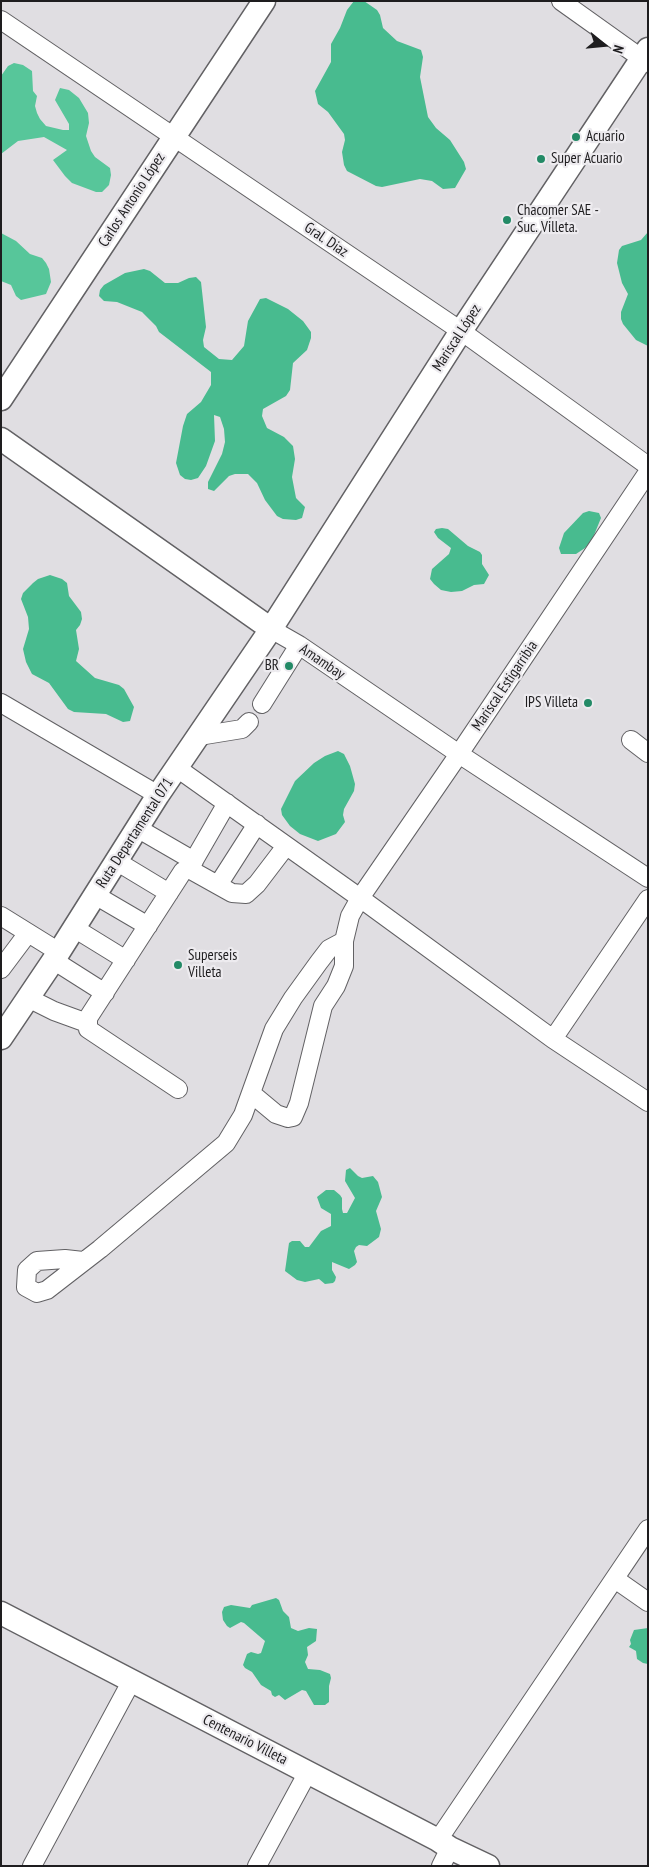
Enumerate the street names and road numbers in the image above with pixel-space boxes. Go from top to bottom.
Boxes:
street label: Carlos Antonio López [95,150,169,250]
street label: Gral. Diaz [301,219,351,261]
street label: Mariscal López [429,301,485,375]
street label: Mariscal Estigarribia [468,638,542,734]
street label: Amambay [296,640,348,684]
street label: Ruta Departamental 071 [93,775,177,891]
street label: Centenario Villeta [200,1711,290,1769]

